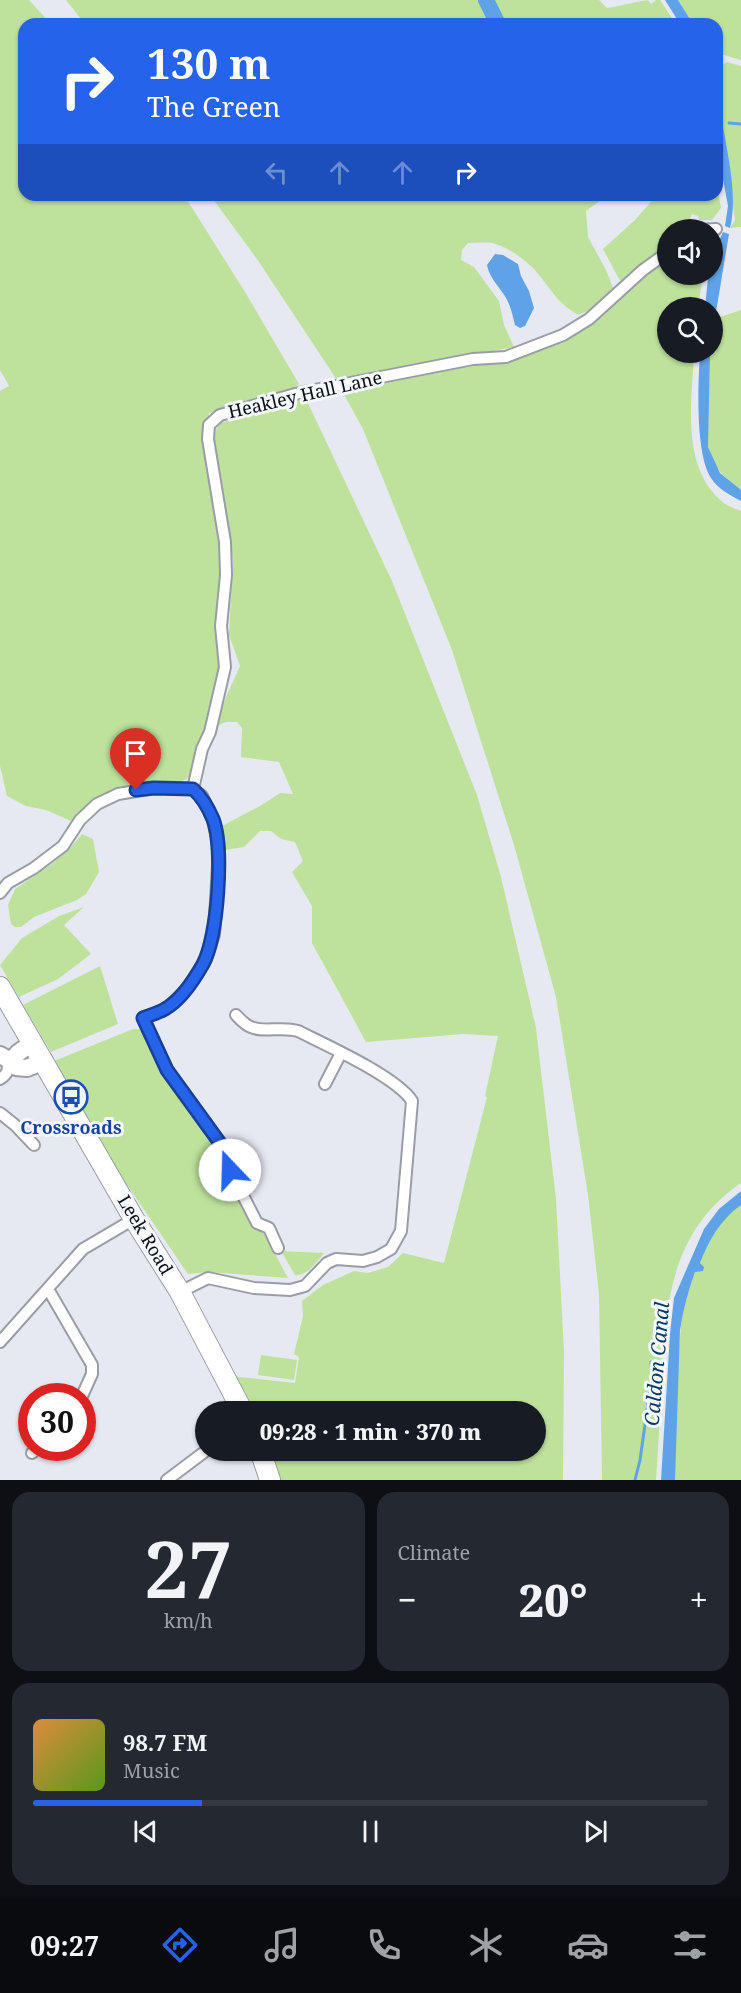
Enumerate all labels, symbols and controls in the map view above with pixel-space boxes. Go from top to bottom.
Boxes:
text: 130 m [147,34,271,91]
icon: right [48,42,126,120]
text: The Green [147,88,280,125]
icon: left [260,156,293,189]
icon: ahead [323,156,356,189]
icon: ahead [386,156,419,189]
icon: right [449,156,482,189]
map controls [657,219,723,363]
button: sound [657,219,723,285]
button: search [657,297,723,363]
street label: Heakley Hall Lane [225,365,384,423]
pin [110,728,161,790]
icon: arrive [119,737,152,770]
bus stop icon: Crossroads [53,1079,89,1115]
place label: Crossroads [20,1115,122,1139]
position arrow [198,1138,262,1202]
street label: Leek Road [113,1190,179,1279]
water label: Caldon Canal [638,1301,675,1427]
speed limit sign: 30 [18,1383,96,1461]
text: 09:28 · 1 min · 370 m [260,1416,481,1446]
text: 27 [144,1515,232,1621]
text: Climate [398,1539,470,1566]
text: 20° [519,1569,588,1630]
text: − [398,1577,417,1622]
text: + [690,1577,708,1622]
text: km/h [164,1607,213,1634]
text: 98.7 FM [123,1727,207,1757]
text: Music [123,1757,180,1784]
icon: previous [129,1815,162,1848]
icon: pause [354,1815,387,1848]
icon: next [579,1815,612,1848]
icon: directions [159,1924,201,1966]
icon: music [261,1924,303,1966]
icon: phone [363,1924,405,1966]
icon: climate [465,1924,507,1966]
icon: car [567,1924,609,1966]
icon: filters [669,1924,711,1966]
text: 09:27 [30,1927,99,1964]

